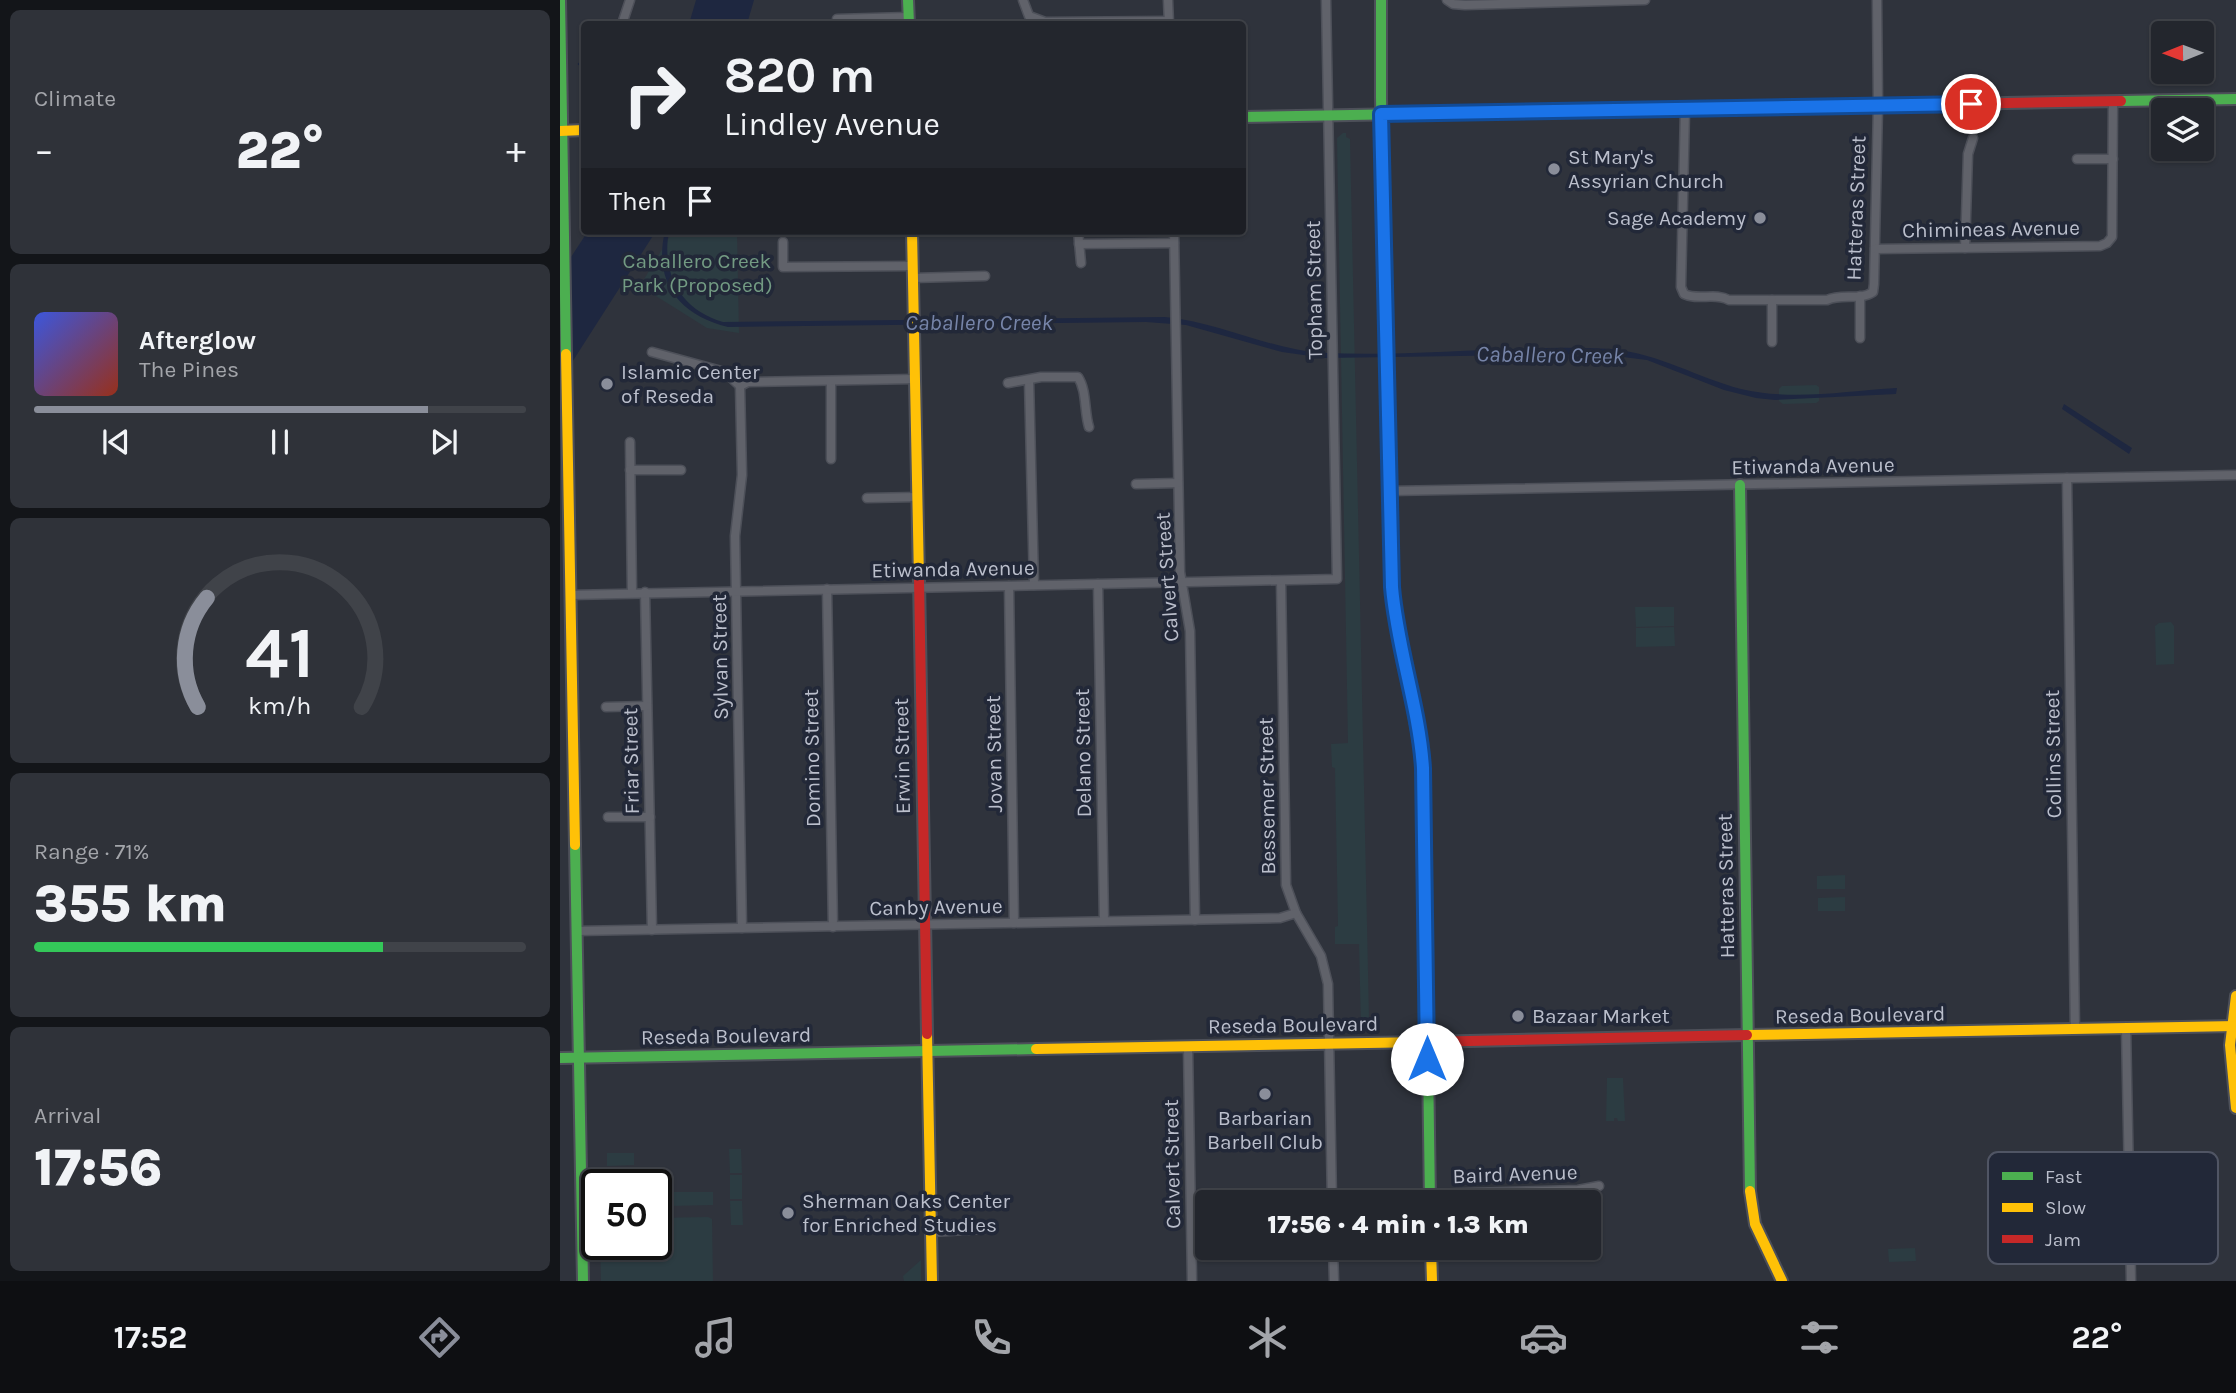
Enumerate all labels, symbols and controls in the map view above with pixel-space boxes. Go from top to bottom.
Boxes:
north arrow [2151,21,2214,84]
map controls [2151,21,2214,161]
text: 820 m [724,47,875,104]
icon: right [609,49,700,140]
pin [1941,74,2001,134]
text: Climate [34,85,116,112]
icon: arrive [1952,85,1990,123]
button: layers [2151,98,2214,161]
text: Lindley Avenue [724,106,940,143]
text: 22° [236,120,324,181]
text: − [34,128,54,173]
text: + [506,128,526,173]
street label: Hatteras Street [1841,135,1871,281]
place label: St Mary's Assyrian Church [1568,145,1724,193]
marker: St Mary's Assyrian Church [1546,161,1562,177]
icon: arrive [681,182,719,220]
text: Then [609,186,667,217]
place label: Sage Academy [1607,206,1746,230]
marker: Sage Academy [1752,210,1768,226]
street label: Chimineas Avenue [1902,215,2080,243]
street label: Topham Street [1301,220,1327,360]
park label: Caballero Creek Park (Proposed) [621,249,773,297]
water label: Caballero Creek [905,309,1053,336]
text: Afterglow [139,325,256,356]
water label: Caballero Creek [1476,340,1624,370]
text: The Pines [139,356,239,383]
place label: Islamic Center of Reseda [621,360,760,408]
marker: Islamic Center of Reseda [599,376,615,392]
icon: previous [97,423,135,461]
icon: pause [261,423,299,461]
icon: next [425,423,463,461]
street label: Etiwanda Avenue [1731,453,1895,479]
street label: Calvert Street [1150,511,1183,643]
street label: Etiwanda Avenue [871,556,1035,582]
street label: Sylvan Street [707,594,733,720]
text: 41 [245,610,315,695]
street label: Delano Street [1070,688,1096,818]
street label: Domino Street [799,689,825,827]
street label: Collins Street [2040,689,2066,819]
text: km/h [248,690,312,719]
street label: Jovan Street [981,695,1007,813]
street label: Erwin Street [889,698,915,814]
street label: Friar Street [618,707,644,815]
street label: Bessemer Street [1254,717,1280,875]
street label: Hatteras Street [1713,813,1739,959]
text: Range · 71% [34,838,150,865]
text: 355 km [34,873,227,934]
street label: Canby Avenue [869,894,1003,920]
street label: Reseda Boulevard [1775,1002,1945,1028]
place label: Bazaar Market [1532,1004,1670,1028]
marker: Bazaar Market [1510,1008,1526,1024]
street label: Reseda Boulevard [1208,1012,1378,1038]
position arrow [1390,1022,1464,1096]
street label: Reseda Boulevard [641,1023,811,1049]
marker: Barbarian Barbell Club [1257,1086,1273,1102]
street label: Calvert Street [1159,1099,1185,1229]
text: Arrival [34,1102,101,1129]
place label: Barbarian Barbell Club [1207,1106,1323,1154]
text: 17:56 [34,1137,162,1198]
legend [1988,1152,2218,1264]
street label: Baird Avenue [1452,1160,1578,1188]
text: Fast [2045,1166,2082,1188]
speed limit sign: 50 [581,1169,672,1260]
place label: Sherman Oaks Center for Enriched Studies [802,1189,1011,1237]
text: Slow [2045,1197,2086,1219]
marker: Sherman Oaks Center for Enriched Studies [780,1205,796,1221]
text: 17:56 · 4 min · 1.3 km [1267,1209,1529,1240]
text: Jam [2045,1229,2081,1251]
icon: directions [415,1313,464,1362]
icon: music [691,1313,740,1362]
icon: phone [967,1313,1016,1362]
icon: climate [1243,1313,1292,1362]
icon: car [1519,1313,1568,1362]
icon: filters [1795,1313,1844,1362]
text: 17:52 [114,1319,187,1356]
text: 22° [2071,1319,2122,1356]

